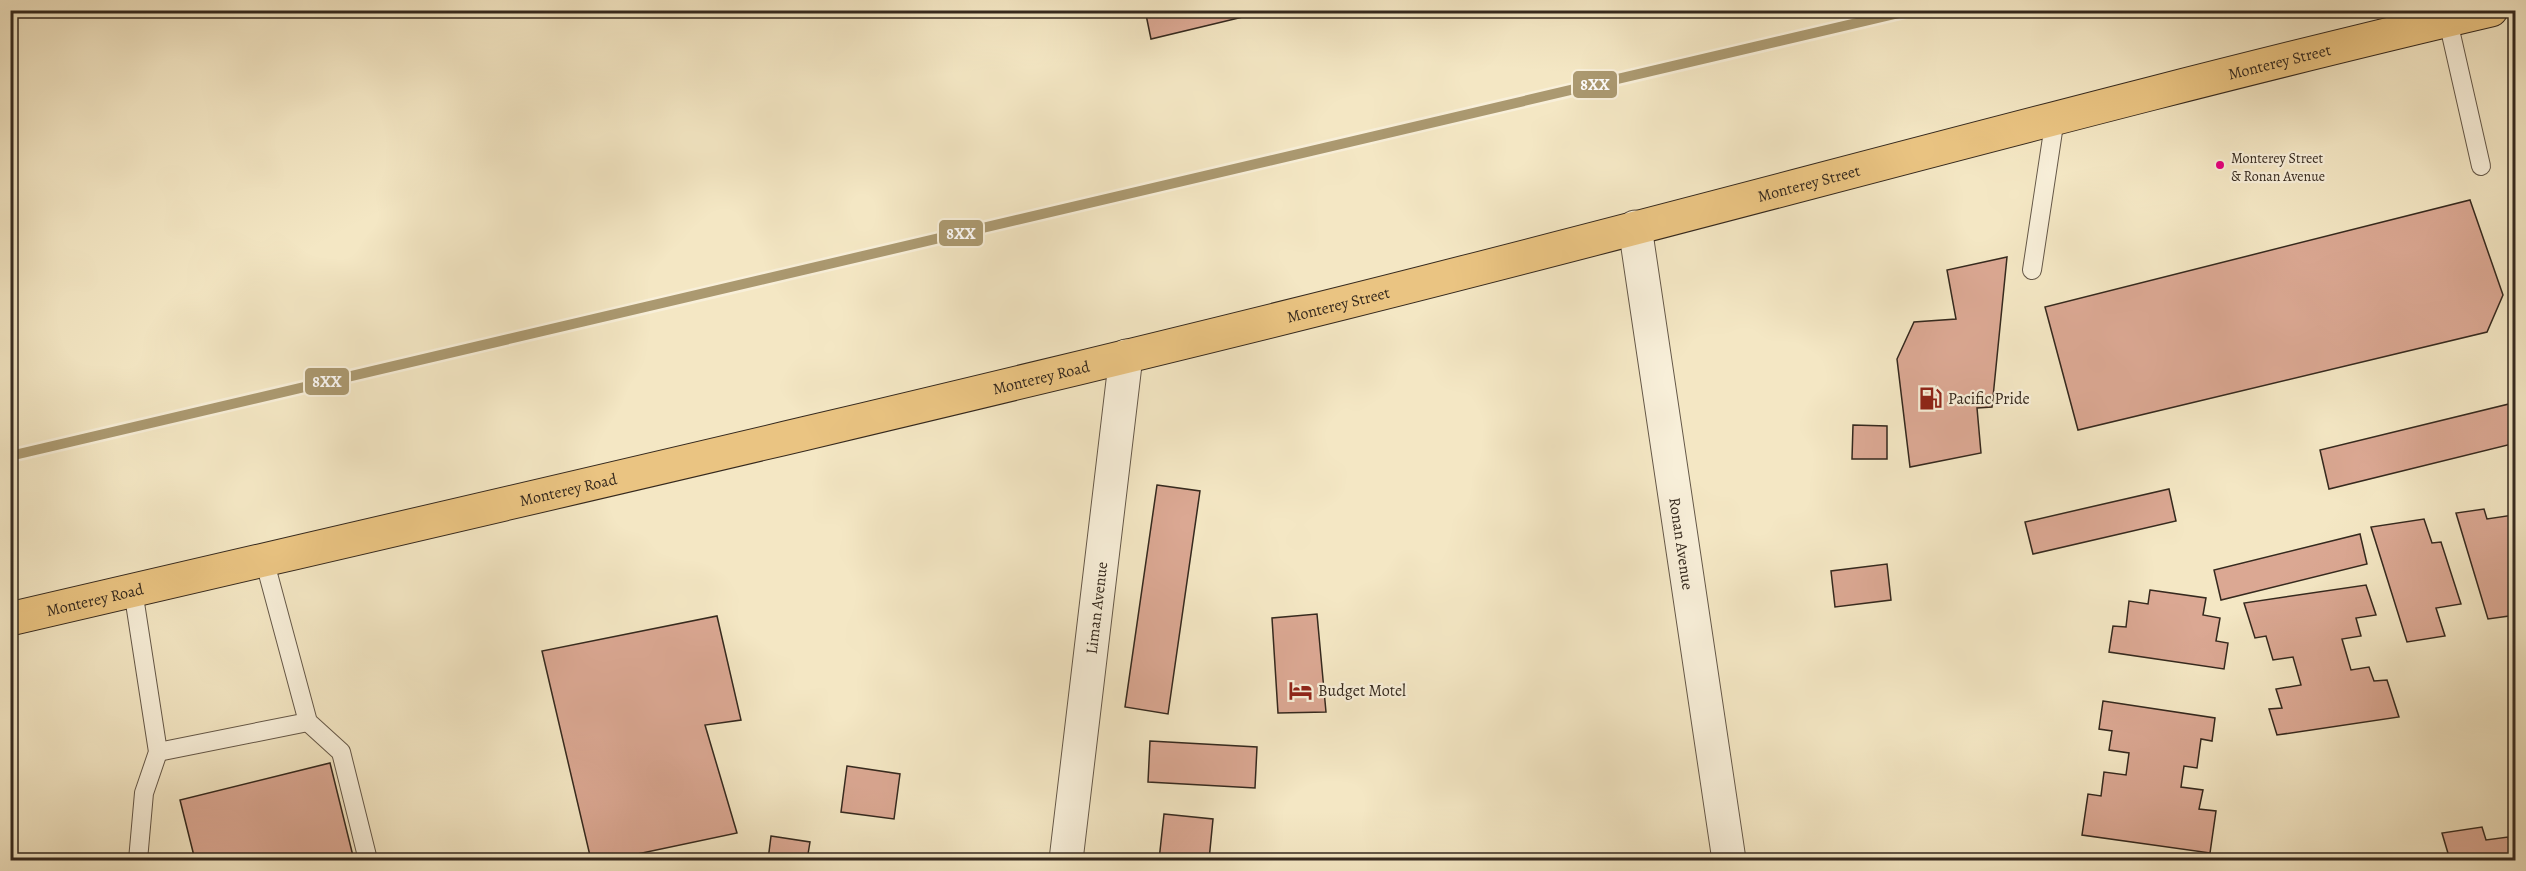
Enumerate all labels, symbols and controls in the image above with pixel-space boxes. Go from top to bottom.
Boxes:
street label: Monterey Street [2226,39,2333,86]
line badge: 8XX [1572,70,1618,99]
text: 8XX [1580,74,1610,96]
place label: Monterey Street & Ronan Avenue [2231,149,2325,186]
marker: Monterey Street & Ronan Avenue [2214,159,2226,171]
street label: Monterey Street [1755,160,1863,208]
line badge: 8XX [938,219,984,247]
text: 8XX [946,223,976,245]
street label: Monterey Street [1285,282,1392,329]
street label: Monterey Road [990,356,1092,400]
line badge: 8XX [304,367,350,396]
text: 8XX [312,371,342,393]
fuel station icon: Pacific Pride [1917,385,1943,411]
place label: Pacific Pride [1948,388,2030,410]
street label: Monterey Road [517,468,620,512]
street label: Ronan Avenue [1663,496,1699,591]
street label: Liman Avenue [1081,560,1113,655]
street label: Monterey Road [44,578,146,622]
hotel icon: Budget Motel [1287,677,1313,703]
place label: Budget Motel [1318,680,1406,702]

